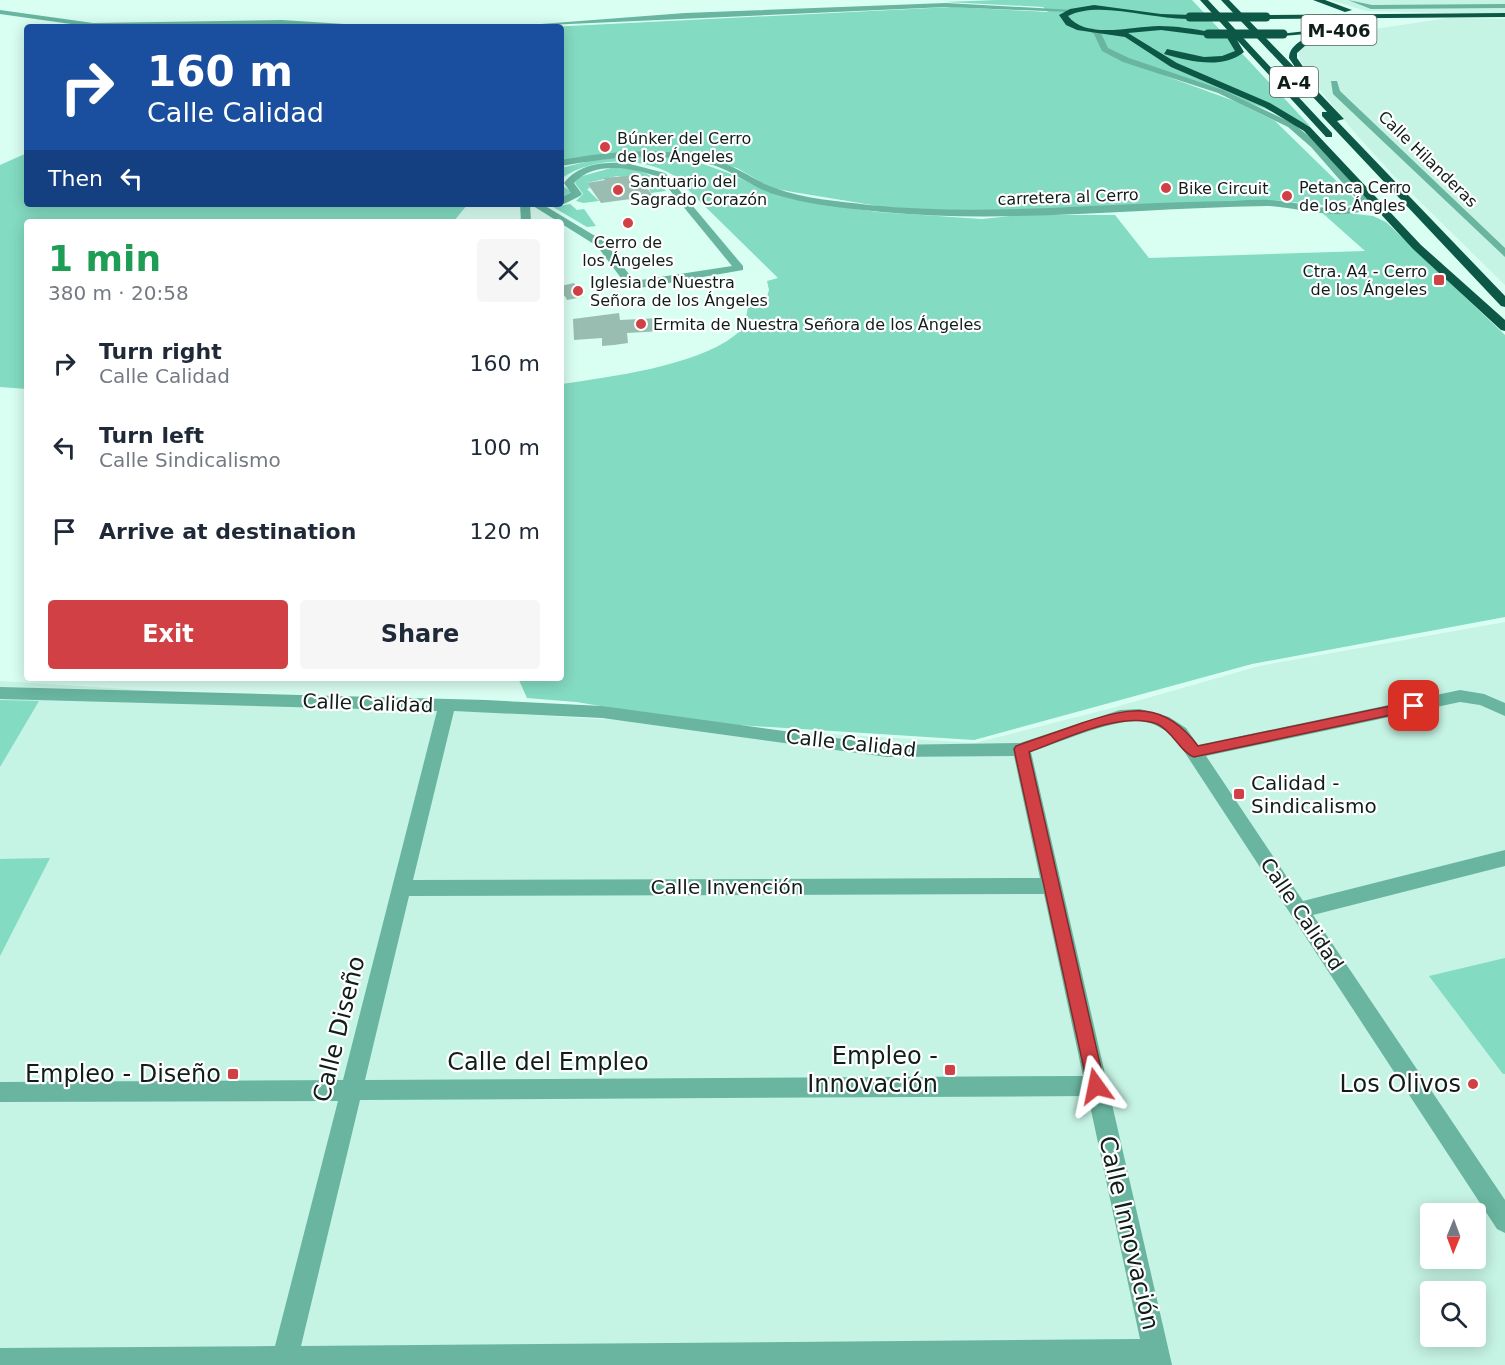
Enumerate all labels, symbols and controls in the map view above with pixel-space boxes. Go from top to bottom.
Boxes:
road number: M-406 [1302,15,1376,45]
text: 160 m [147,47,293,96]
icon: right [48,48,126,126]
road number: A-4 [1270,67,1318,97]
text: Calle Calidad [147,97,324,128]
street label: Calle Hilanderas [1375,107,1481,211]
place label: Búnker del Cerro de los Ángeles [617,129,751,166]
marker: Búnker del Cerro de los Ángeles [598,140,612,154]
icon: left [115,162,148,195]
text: Then [48,166,103,191]
place label: Santuario del Sagrado Corazón [630,172,767,209]
place label: Petanca Cerro de los Ángles [1299,178,1411,215]
place label: Bike Circuit [1178,179,1269,198]
marker: Bike Circuit [1159,181,1173,195]
marker: Santuario del Sagrado Corazón [611,183,625,197]
street label: carretera al Cerro [997,185,1139,209]
marker: Petanca Cerro de los Ángles [1280,189,1294,203]
marker: Cerro de los Ángeles [621,216,635,230]
place label: Cerro de los Ángeles [582,233,674,270]
text: 1 min [48,238,161,279]
button: close [477,239,540,302]
place label: Ctra. A4 - Cerro de los Ángeles [1303,262,1427,299]
place label: Iglesia de Nuestra Señora de los Ángeles [590,273,768,310]
marker: Ctra. A4 - Cerro de los Ángeles [1432,273,1446,287]
text: 380 m · 20:58 [48,281,189,305]
marker: Iglesia de Nuestra Señora de los Ángeles [571,284,585,298]
place label: Ermita de Nuestra Señora de los Ángeles [653,315,982,334]
marker: Ermita de Nuestra Señora de los Ángeles [634,317,648,331]
text: Turn right [99,339,222,364]
icon: right [48,347,81,380]
text: 160 m [470,351,540,376]
text: Calle Calidad [99,364,230,388]
text: Turn left [99,423,204,448]
icon: left [48,431,81,464]
text: 100 m [470,435,540,460]
text: Calle Sindicalismo [99,448,281,472]
icon: arrive [48,515,81,548]
text: Arrive at destination [99,519,356,544]
text: 120 m [470,519,540,544]
button: Exit [48,600,288,669]
button: Share [300,600,540,669]
pin [1388,680,1439,731]
street label: Calle Calidad [302,689,434,717]
icon: arrive [1397,689,1430,722]
street label: Calle Calidad [785,724,917,762]
place label: Calidad - Sindicalismo [1251,771,1377,818]
marker: Calidad - Sindicalismo [1232,787,1246,801]
street label: Calle Calidad [1255,853,1349,975]
street label: Calle Invención [651,875,803,899]
street label: Calle Diseño [307,953,371,1105]
place label: Empleo - Innovación [807,1042,938,1098]
street label: Calle del Empleo [447,1048,649,1076]
position arrow [1064,1054,1128,1118]
place label: Empleo - Diseño [25,1060,221,1088]
marker: Empleo - Innovación [943,1063,957,1077]
marker: Empleo - Diseño [226,1067,240,1081]
place label: Los Olivos [1340,1070,1461,1098]
marker: Los Olivos [1466,1077,1480,1091]
street label: Calle Innovación [1093,1133,1165,1333]
north arrow [1420,1203,1486,1269]
map controls [1420,1203,1486,1347]
button: search [1420,1281,1486,1347]

